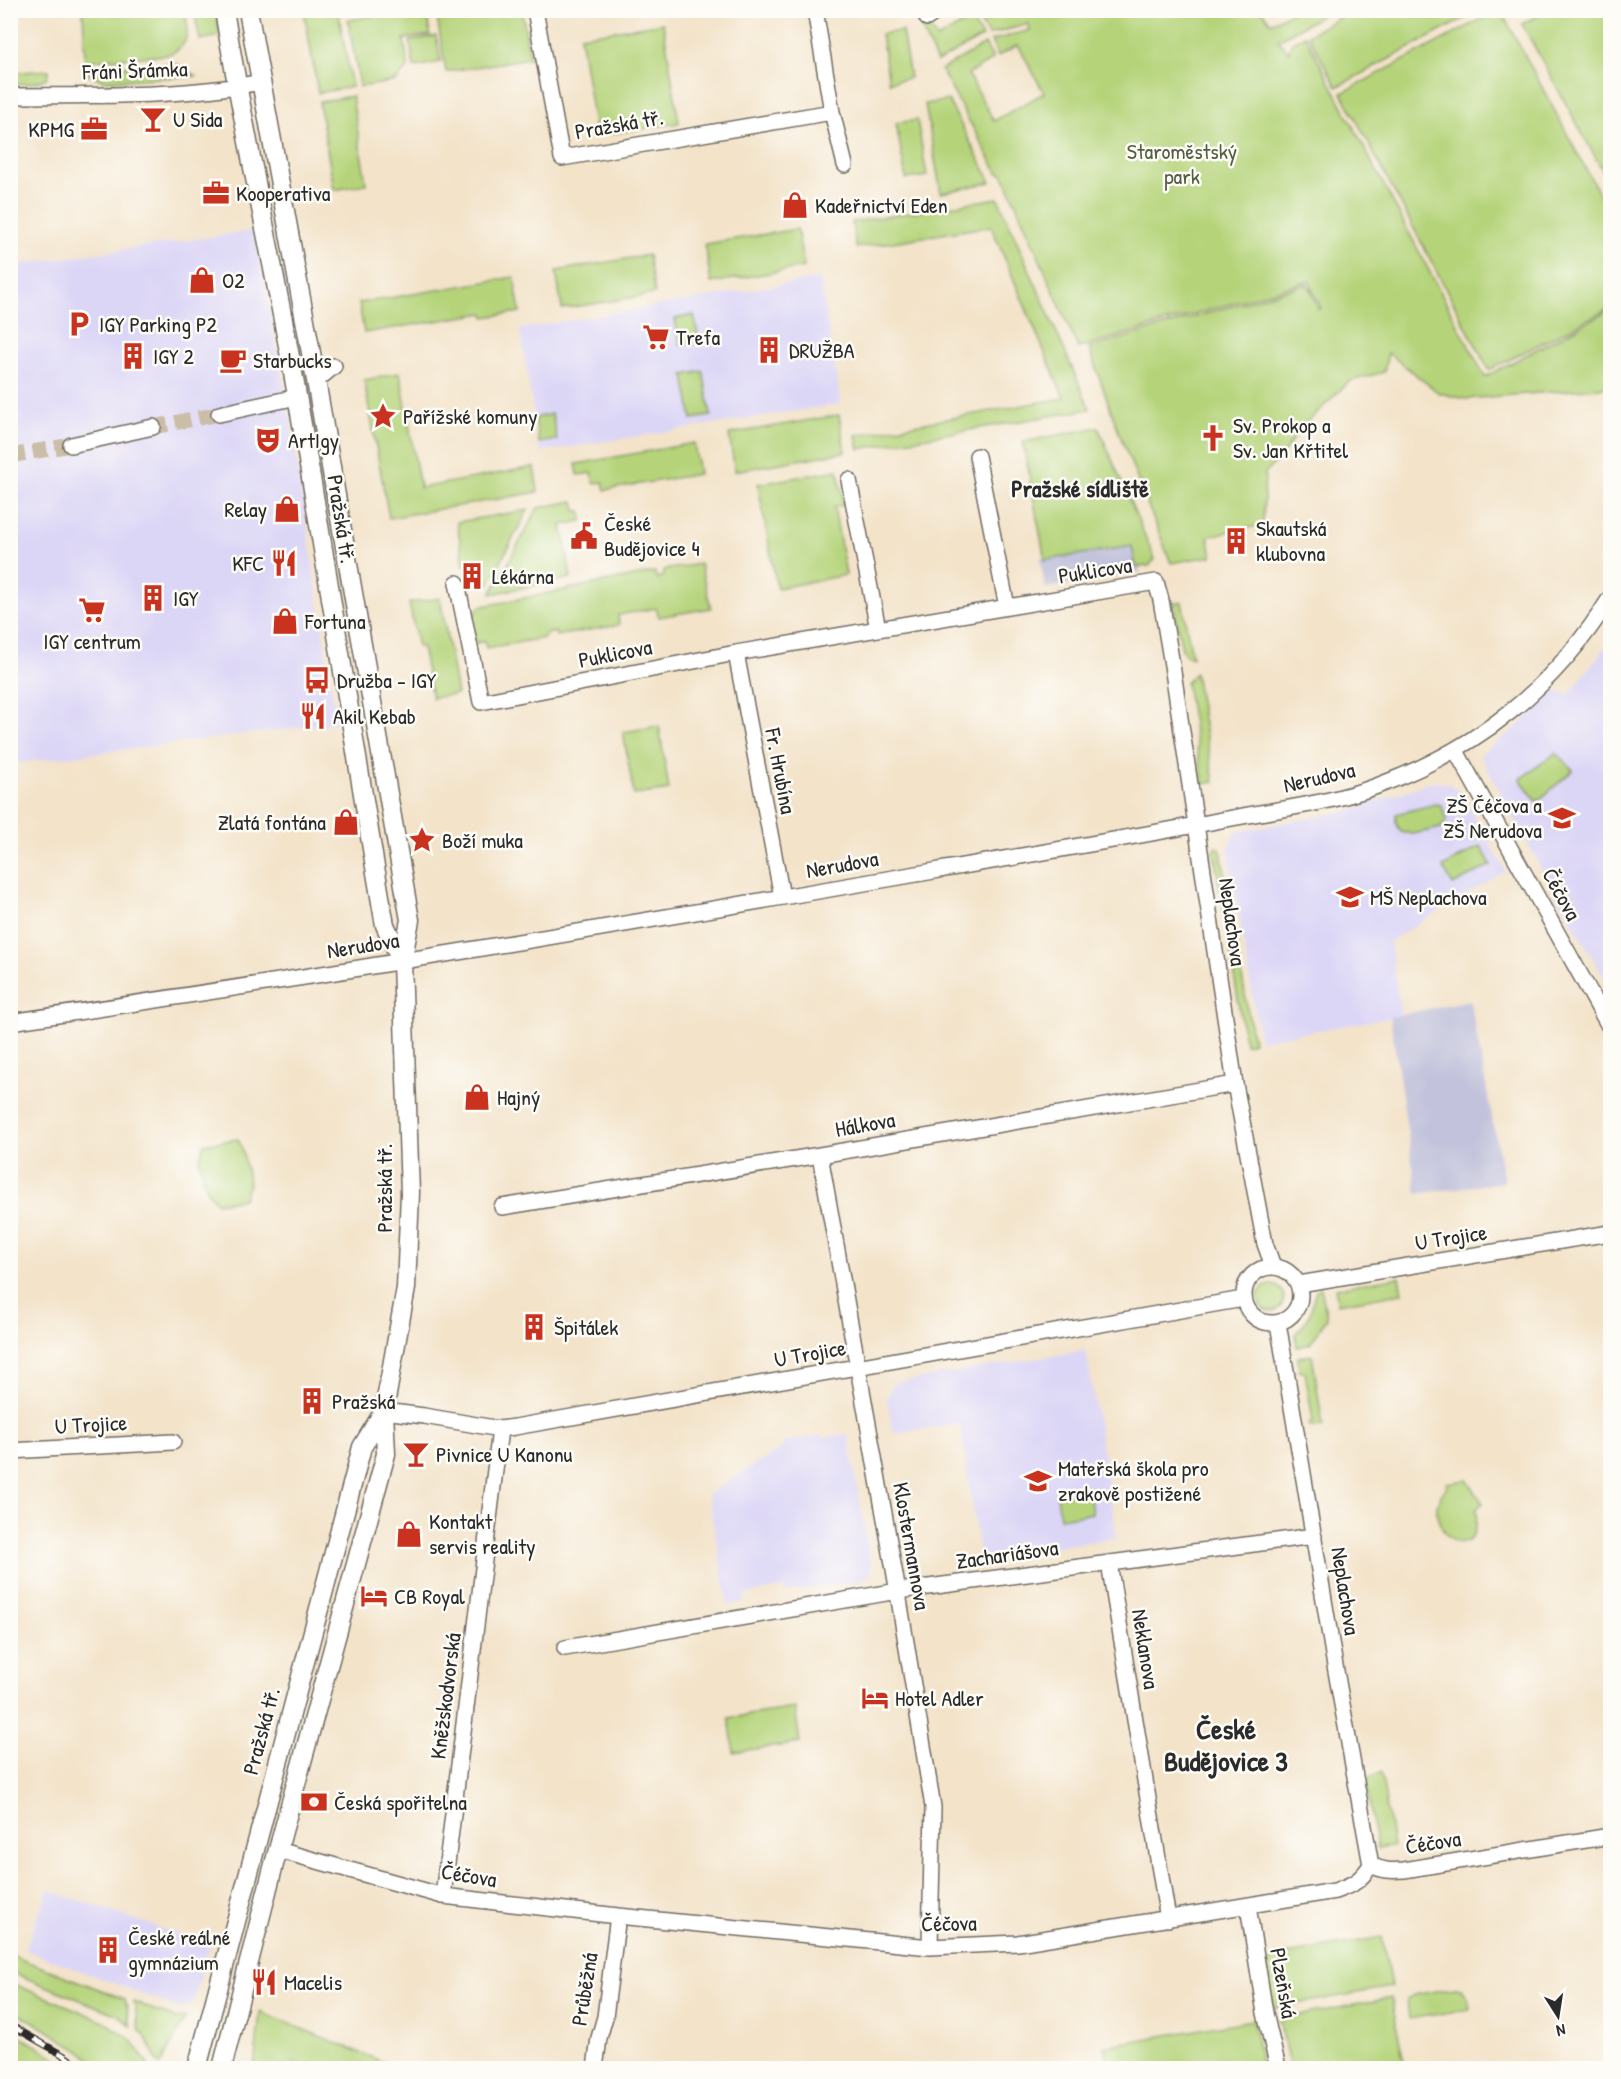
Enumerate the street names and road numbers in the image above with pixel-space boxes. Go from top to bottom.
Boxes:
street label: Fráni Šrámka [81,53,188,87]
street label: Pražská tř. [573,101,665,147]
street label: Pražská tř. [320,473,364,565]
street label: Puklicova [1056,549,1134,591]
street label: Puklicova [576,631,655,675]
street label: Fr. Hrubína [758,725,804,817]
street label: Nerudova [1280,754,1358,800]
street label: Nerudova [804,843,881,885]
street label: Čéčova [1535,862,1589,926]
street label: Neplachova [1212,876,1254,968]
street label: Nerudova [325,924,402,965]
street label: Hálkova [833,1104,898,1144]
street label: Pražská tř. [369,1143,399,1233]
street label: U Trojice [1413,1217,1489,1257]
street label: U Trojice [772,1332,848,1374]
street label: U Trojice [54,1407,128,1441]
street label: Klostermannova [886,1480,938,1613]
street label: Zachariášova [954,1532,1060,1576]
street label: Neplachova [1324,1545,1368,1637]
street label: Neklanova [1125,1607,1167,1691]
street label: Kněžskodvorská [422,1631,468,1761]
street label: Pražská tř. [235,1684,287,1778]
street label: Čéčova [1403,1823,1463,1861]
street label: Čéčova [439,1856,499,1894]
street label: Čéčova [921,1908,977,1938]
street label: Plzeňská [1263,1946,1305,2021]
street label: Průběžná [563,1950,605,2028]

